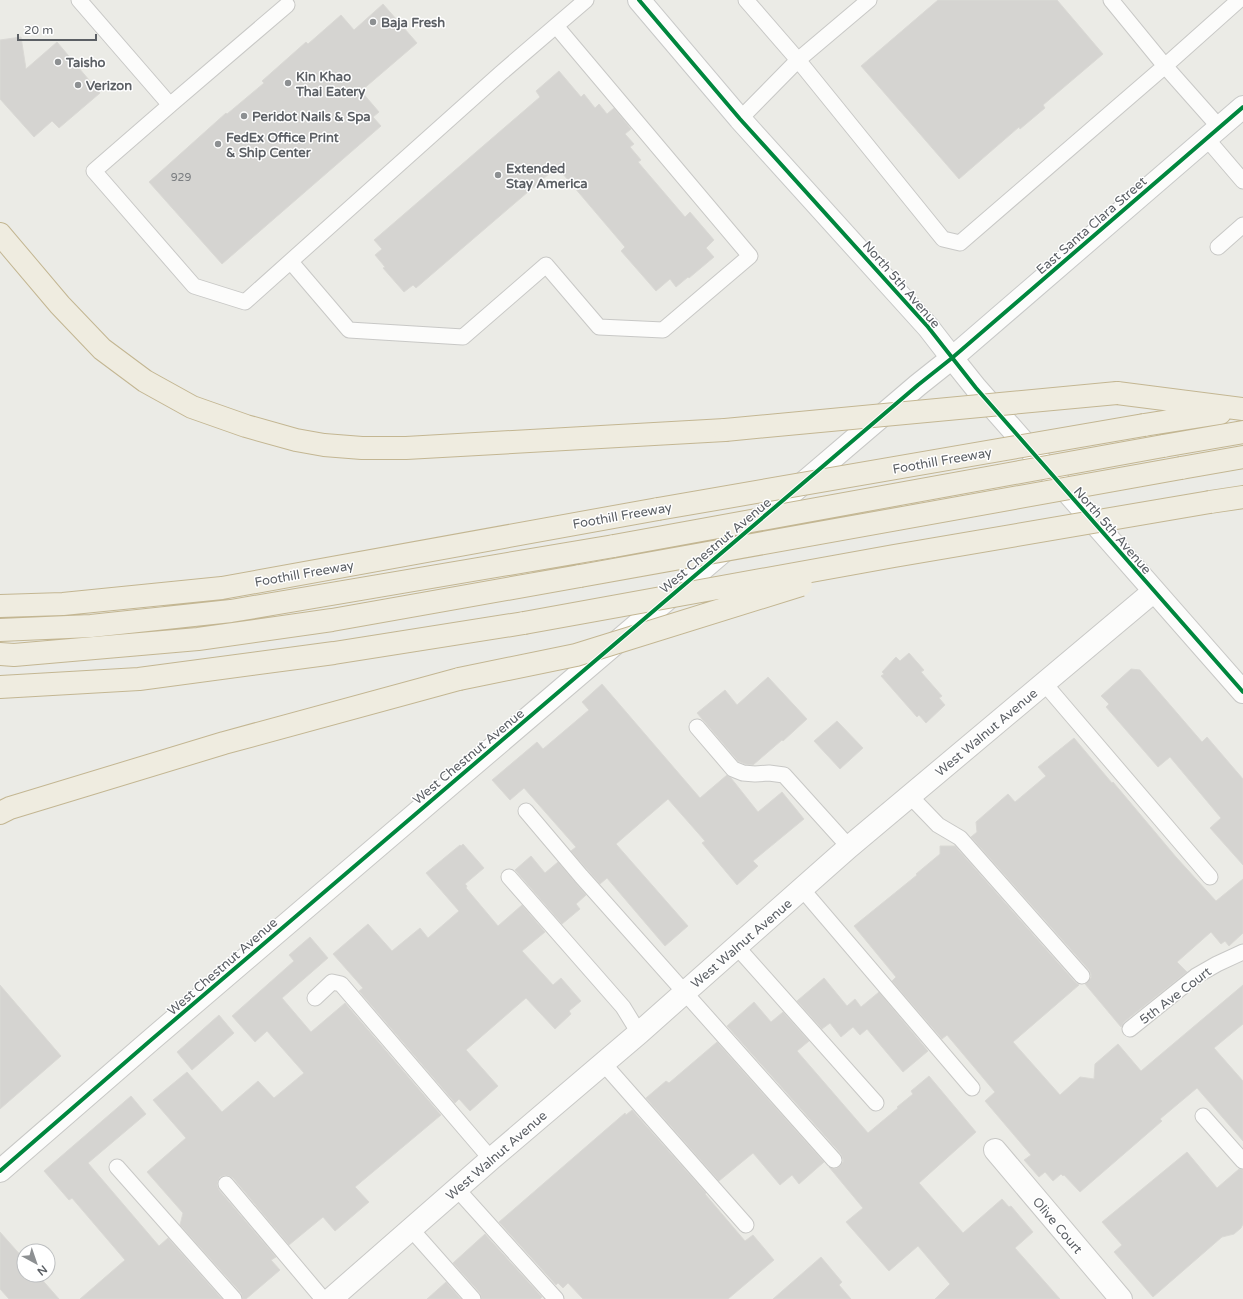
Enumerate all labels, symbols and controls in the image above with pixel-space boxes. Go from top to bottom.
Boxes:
place label: Baja Fresh [381,15,445,31]
scale bar [18,16,96,42]
marker: Baja Fresh [368,17,378,27]
text: 20 m [24,23,53,37]
place label: Taisho [65,55,106,71]
marker: Taisho [53,57,63,67]
place label: Kin Khao Thai Eatery [295,69,365,100]
place label: Verizon [86,78,132,94]
marker: Kin Khao Thai Eatery [283,78,293,88]
marker: Verizon [73,80,83,90]
place label: Peridot Nails & Spa [252,109,371,125]
marker: Peridot Nails & Spa [239,111,249,121]
place label: FedEx Office Print & Ship Center [226,130,339,161]
marker: FedEx Office Print & Ship Center [213,139,223,149]
place label: Extended Stay America [506,161,588,192]
marker: Extended Stay America [493,170,503,180]
house number: 929 [171,171,191,184]
street label: East Santa Clara Street [1033,173,1150,278]
street label: North 5th Avenue [859,238,943,332]
street label: Foothill Freeway [891,444,993,478]
street label: North 5th Avenue [1070,484,1154,578]
street label: West Chestnut Avenue [657,494,775,597]
street label: Foothill Freeway [571,499,673,533]
street label: Foothill Freeway [253,557,355,591]
street label: West Walnut Avenue [932,685,1041,780]
street label: West Chestnut Avenue [410,705,528,808]
street label: West Walnut Avenue [688,896,795,992]
street label: West Chestnut Avenue [164,915,281,1019]
street label: 5th Ave Court [1137,964,1215,1028]
street label: West Walnut Avenue [443,1108,550,1204]
street label: Olive Court [1029,1194,1086,1257]
north arrow [16,1243,56,1283]
text: N [35,1262,50,1278]

